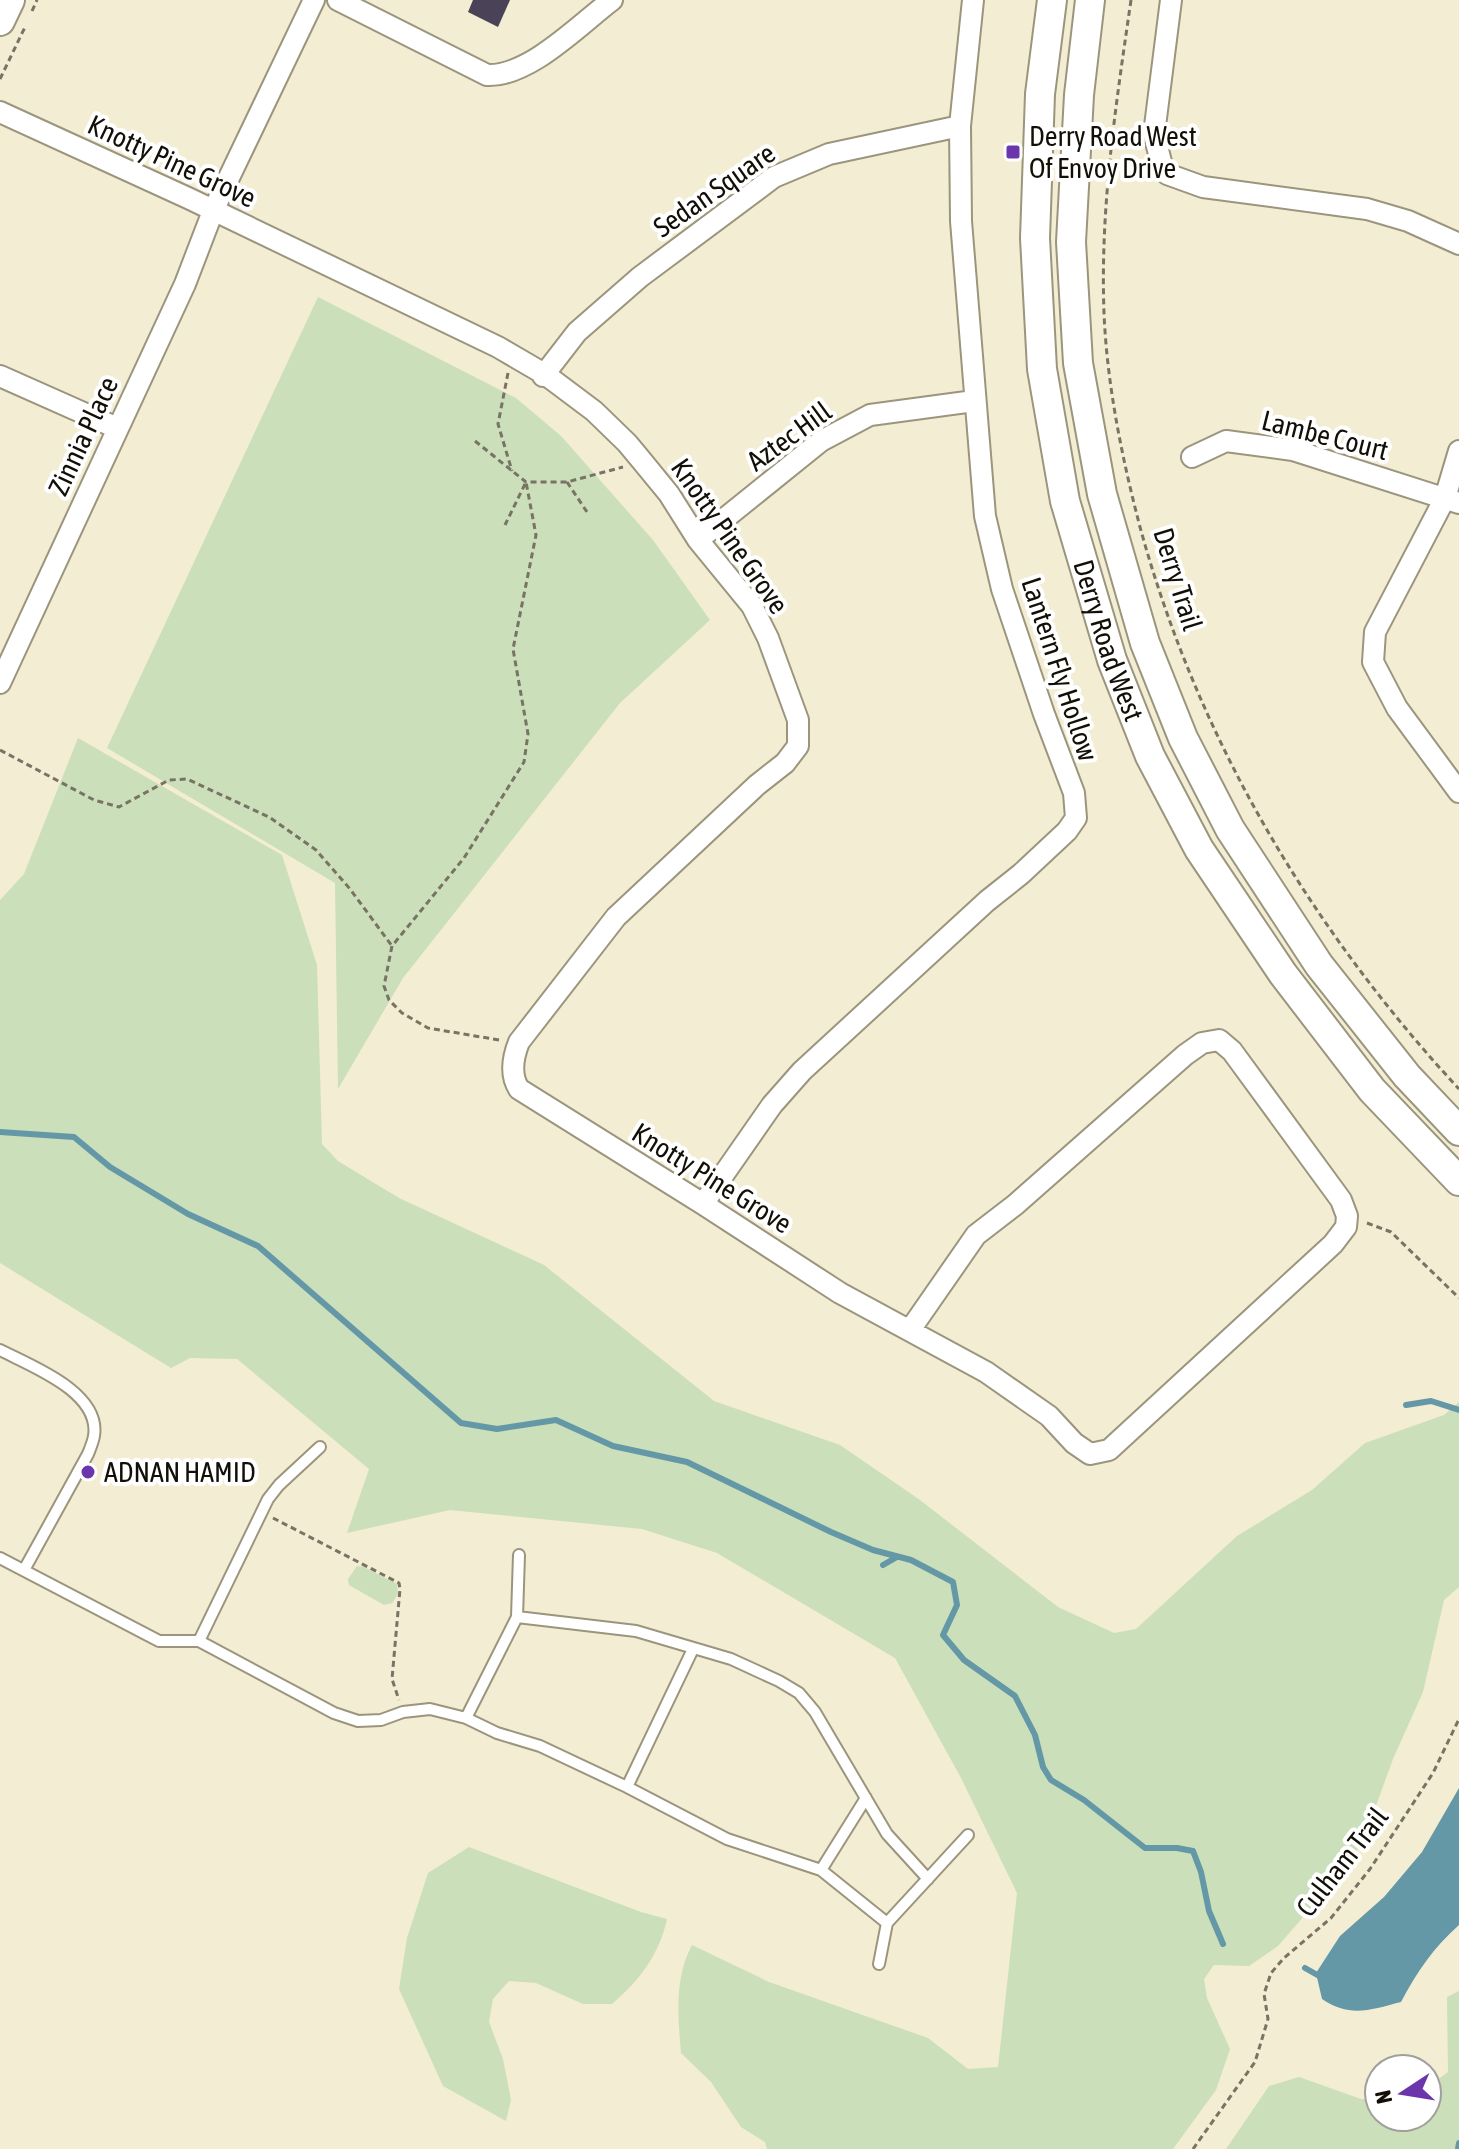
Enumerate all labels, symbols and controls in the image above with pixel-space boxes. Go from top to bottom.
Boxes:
street label: Knotty Pine Grove [83,108,261,214]
place label: Derry Road West Of Envoy Drive [1029,120,1197,184]
street label: Sedan Square [647,137,781,243]
marker: Derry Road West Of Envoy Drive [1004,143,1022,161]
street label: Zinnia Place [42,372,124,500]
street label: Aztec Hill [741,395,838,477]
street label: Lambe Court [1258,404,1392,466]
street label: Knotty Pine Grove [665,452,795,620]
street label: Derry Trail [1147,524,1209,635]
street label: Derry Road West [1067,556,1150,725]
street label: Lantern Fly Hollow [1015,573,1105,765]
street label: Knotty Pine Grove [627,1116,797,1240]
place label: ADNAN HAMID [104,1456,256,1488]
marker: ADNAN HAMID [79,1463,97,1481]
street label: Culham Trail [1290,1801,1395,1923]
north arrow [1363,2053,1443,2133]
text: N [1369,2088,1398,2106]

